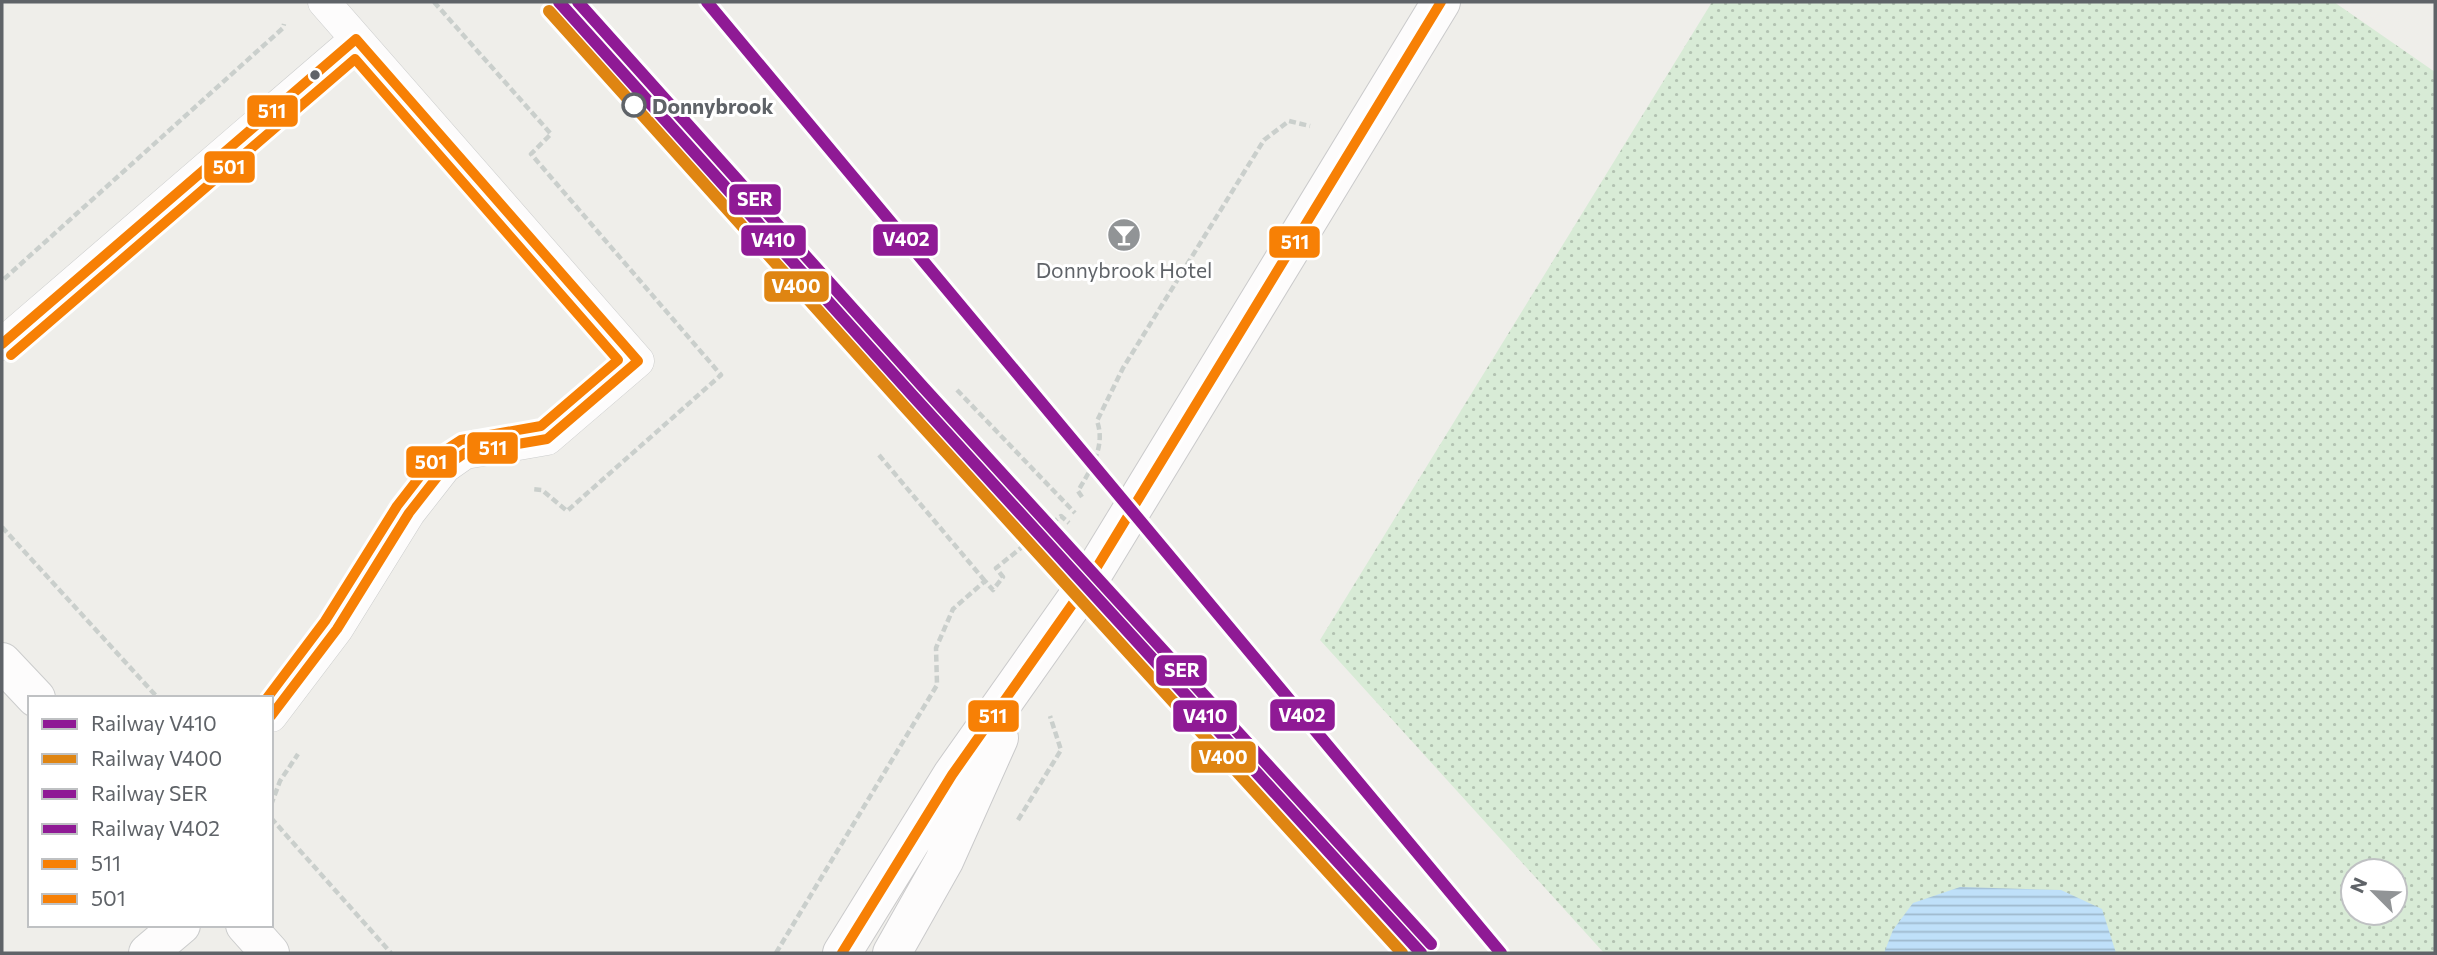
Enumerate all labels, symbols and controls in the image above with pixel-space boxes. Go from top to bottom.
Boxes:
unlabelled marker [308,68,322,82]
marker: Donnybrook [622,93,646,117]
place label: Donnybrook [652,93,773,118]
line badge: 511 [246,94,299,128]
text: 511 [258,99,286,122]
line badge: 501 [203,150,256,184]
text: 501 [213,155,245,178]
line badge: SER [728,183,782,216]
text: SER [737,187,773,210]
bar icon: Donnybrook Hotel [1105,216,1143,254]
line badge: V402 [872,223,939,257]
line badge: V410 [740,224,807,257]
line badge: 511 [1268,225,1321,259]
text: V402 [882,227,930,250]
text: V410 [751,228,795,251]
text: 511 [1281,230,1309,253]
place label: Donnybrook Hotel [1036,257,1212,282]
line badge: V400 [763,270,830,303]
text: V400 [771,274,821,297]
line badge: 511 [466,431,519,465]
text: 511 [479,436,507,459]
line badge: 501 [405,445,458,479]
text: 501 [415,450,447,473]
line badge: SER [1155,654,1208,687]
text: SER [1164,658,1200,681]
legend [28,696,273,927]
line badge: V402 [1269,698,1336,732]
line badge: 511 [967,699,1020,733]
line badge: V410 [1172,699,1238,733]
text: V402 [1278,703,1326,726]
text: 511 [979,704,1007,727]
text: V410 [1183,704,1227,727]
text: Railway V410 [91,710,217,735]
line badge: V400 [1190,740,1257,774]
text: Railway V400 [91,745,222,770]
text: V400 [1198,745,1248,768]
text: Railway SER [91,780,208,805]
text: Railway V402 [91,815,220,840]
text: 511 [91,850,121,875]
north arrow [2339,857,2409,927]
text: N [2345,874,2371,896]
text: 501 [91,885,126,910]

